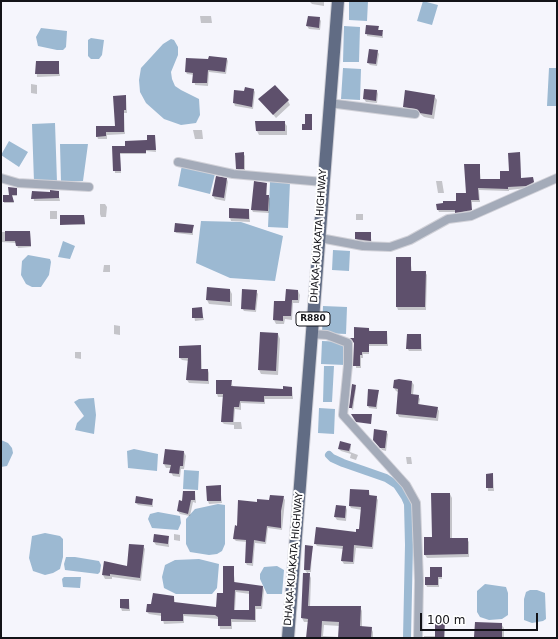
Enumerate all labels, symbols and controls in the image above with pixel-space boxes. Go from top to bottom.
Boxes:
street label: DHAKA-KUAKATA HIGHWAY [308,169,330,303]
road number: R880 [296,312,330,326]
street label: DHAKA-KUAKATA HIGHWAY [282,492,306,626]
scale bar [422,605,540,631]
text: 100 m [427,613,465,627]

